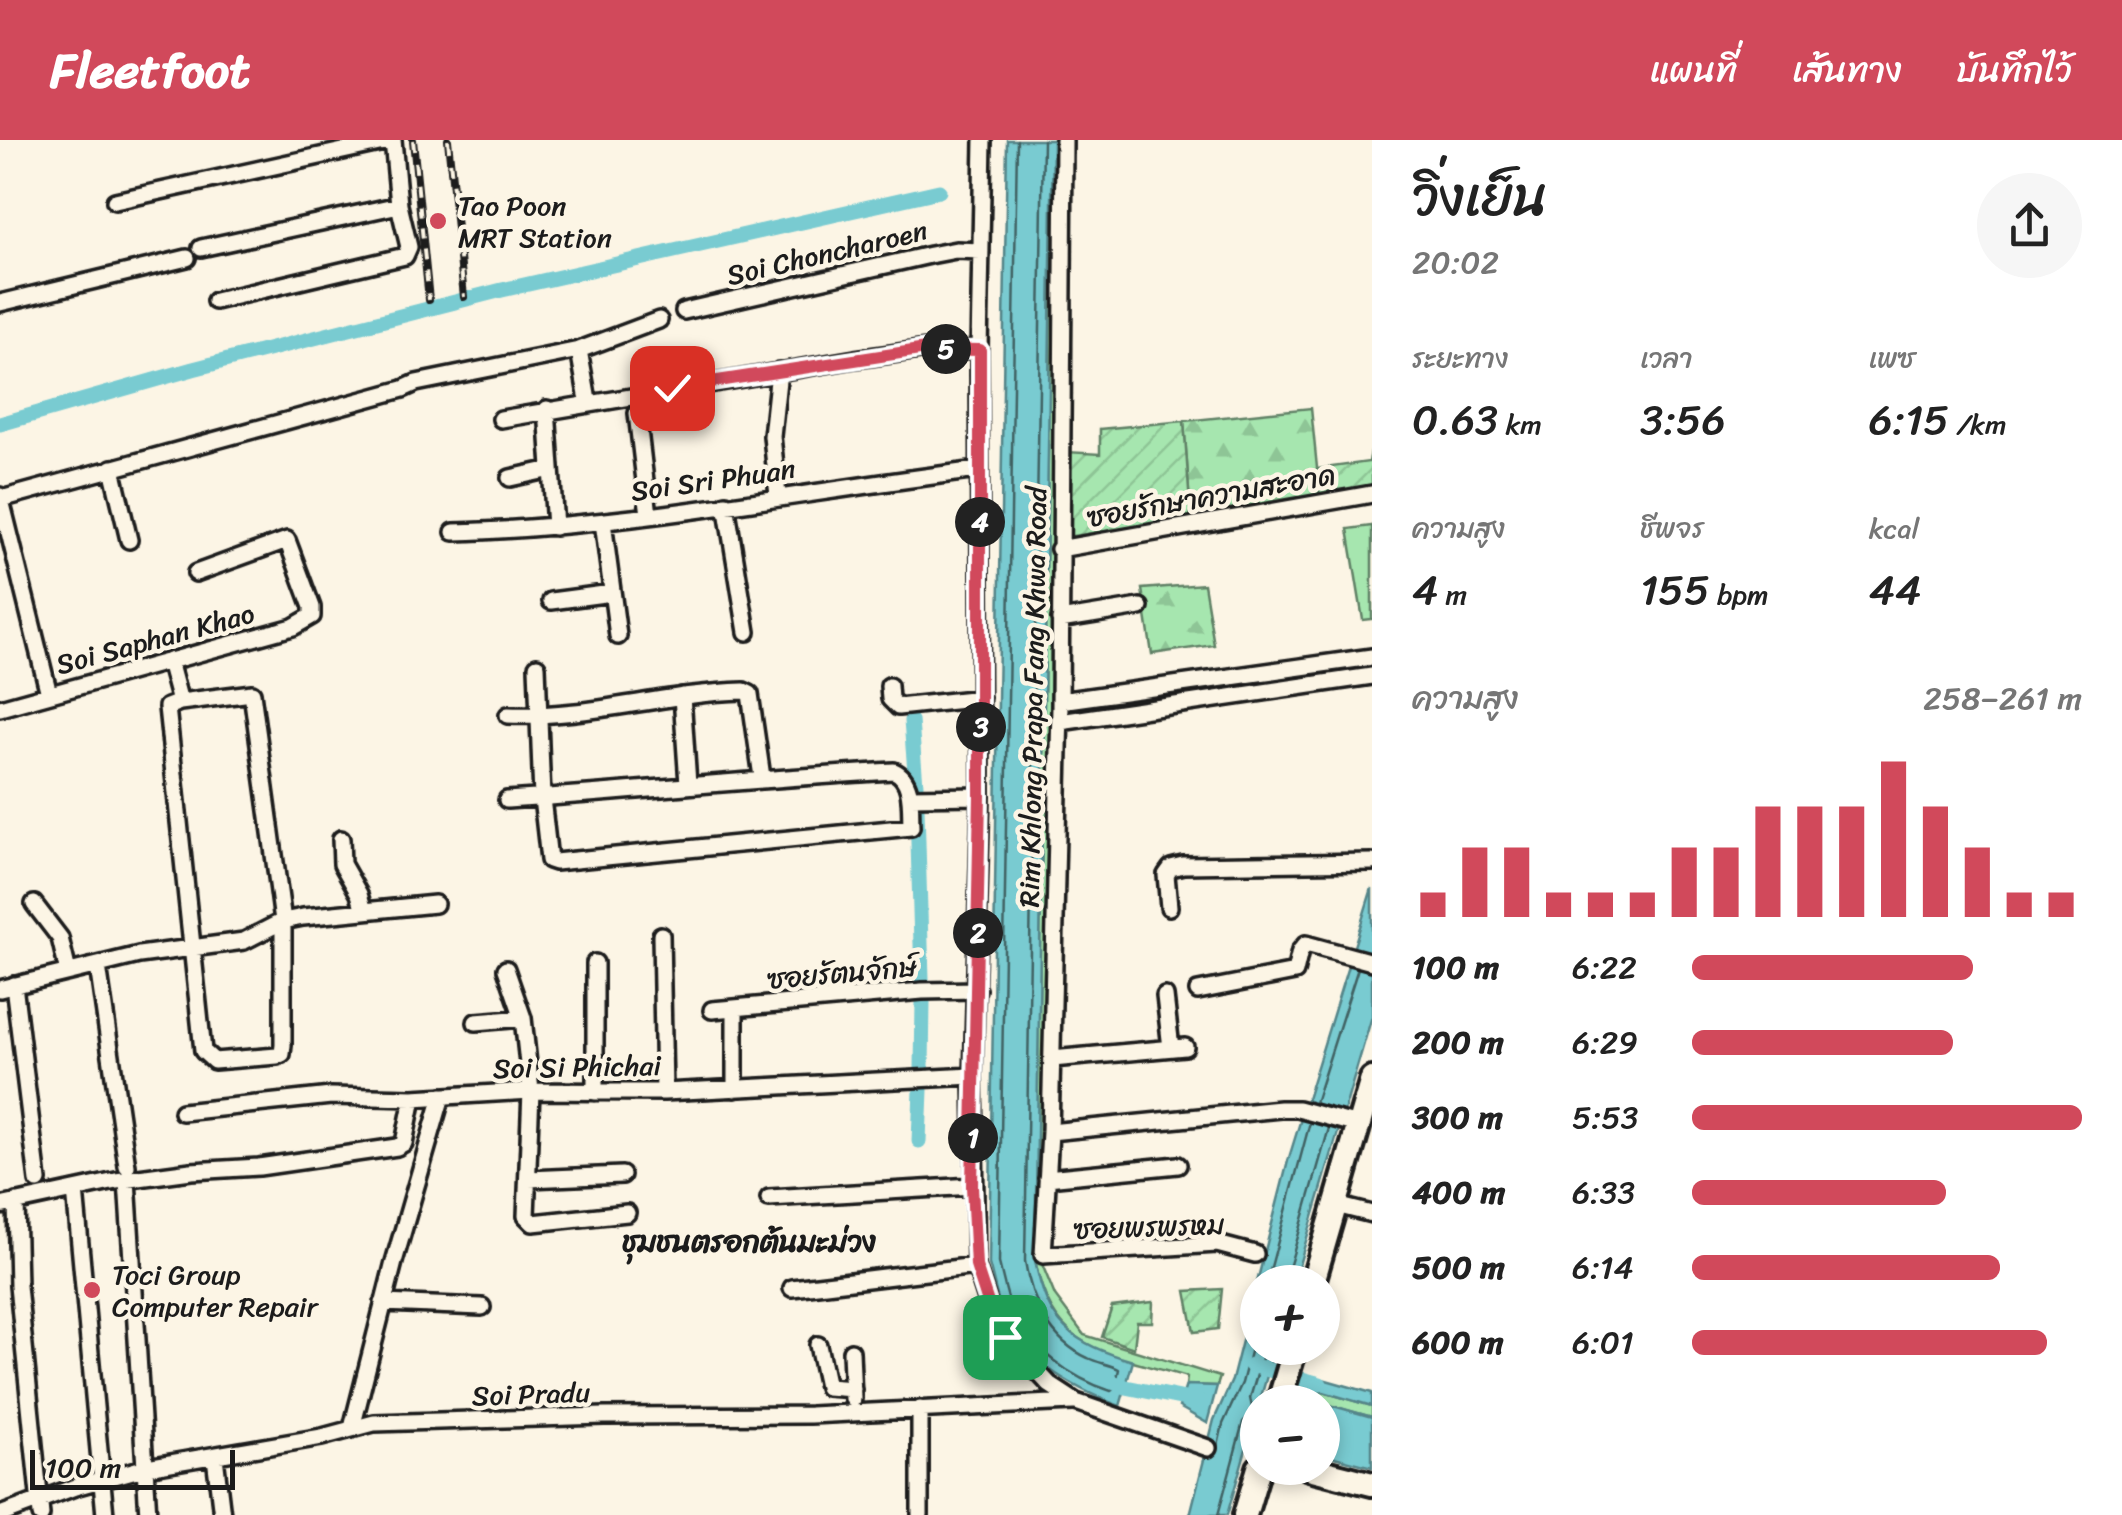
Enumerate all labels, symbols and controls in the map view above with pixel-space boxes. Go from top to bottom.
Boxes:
text: Fleetfoot [50,28,250,113]
text: แผนที่ [1650,39,1737,101]
text: เส้นทาง [1792,39,1902,101]
text: บันทึกไว้ [1957,39,2072,101]
text: วิ่งเย็น [1412,148,1548,245]
button: share [1977,173,2082,278]
place label: Tao Poon MRT Station [458,181,612,262]
street label: Soi Choncharoen [722,206,932,300]
marker: Tao Poon MRT Station [427,210,449,232]
text: 20:02 [1412,234,1499,291]
pin: 5 [921,324,971,374]
text: 5 [937,324,955,373]
text: ระยะทาง [1412,334,1508,383]
text: เวลา [1640,334,1693,383]
text: เพซ [1869,334,1915,383]
pin [630,346,715,431]
icon: check [645,361,700,416]
text: 0.63 [1412,383,1498,457]
text: 3:56 [1640,383,1726,457]
text: 6:15 [1869,383,1949,457]
text: km [1498,400,1542,449]
text: /km [1949,400,2006,449]
street label: Soi Sri Phuan [627,444,799,516]
street label: ซอยรักษาความสะอาด [1083,450,1339,542]
street label: Rim Khlong Prapa Fang Khwa Road [1005,484,1061,908]
pin: 4 [955,497,1005,547]
text: 4 [971,497,989,546]
text: ความสูง [1412,504,1505,553]
text: ชีพจร [1640,504,1704,553]
text: kcal [1869,504,1920,553]
text: 4 [1412,553,1438,627]
text: 155 [1640,553,1710,627]
text: 44 [1869,553,1921,627]
text: m [1438,570,1467,619]
text: bpm [1710,570,1769,619]
street label: Soi Saphan Khao [50,589,260,689]
text: ความสูง [1412,670,1518,727]
text: 258–261 m [1923,670,2082,727]
pin: 3 [956,702,1006,752]
text: 3 [973,702,989,751]
pin: 2 [953,908,1003,958]
text: 2 [970,908,986,957]
text: 100 m [1412,939,1499,996]
text: 6:22 [1572,939,1637,996]
street label: ซอยรัตนจักษ์ [765,942,924,1004]
text: 200 m [1412,1014,1504,1071]
text: 6:29 [1572,1014,1638,1071]
street label: Soi Si Phichai [492,1041,663,1093]
text: 300 m [1412,1089,1503,1146]
text: 5:53 [1572,1089,1638,1146]
pin: 1 [948,1113,998,1163]
text: 1 [967,1113,979,1162]
text: 400 m [1412,1164,1505,1221]
text: 6:33 [1572,1164,1635,1221]
street label: ซอยพรพรหม [1073,1200,1226,1254]
district label: ชุมชนตรอกต้นมะม่วง [622,1215,876,1269]
text: 500 m [1412,1239,1505,1296]
text: 6:14 [1572,1239,1634,1296]
place label: Toci Group Computer Repair [112,1250,319,1331]
map controls [1240,1265,1340,1485]
button: + [1240,1265,1340,1365]
marker: Toci Group Computer Repair [81,1279,103,1301]
pin [963,1295,1048,1380]
icon: arrive [978,1310,1033,1365]
text: 600 m [1412,1314,1504,1371]
text: 6:01 [1572,1314,1634,1371]
street label: Soi Pradu [471,1367,591,1421]
button: − [1240,1385,1340,1485]
text: 100 m [45,1443,121,1492]
scale bar [30,1445,235,1490]

